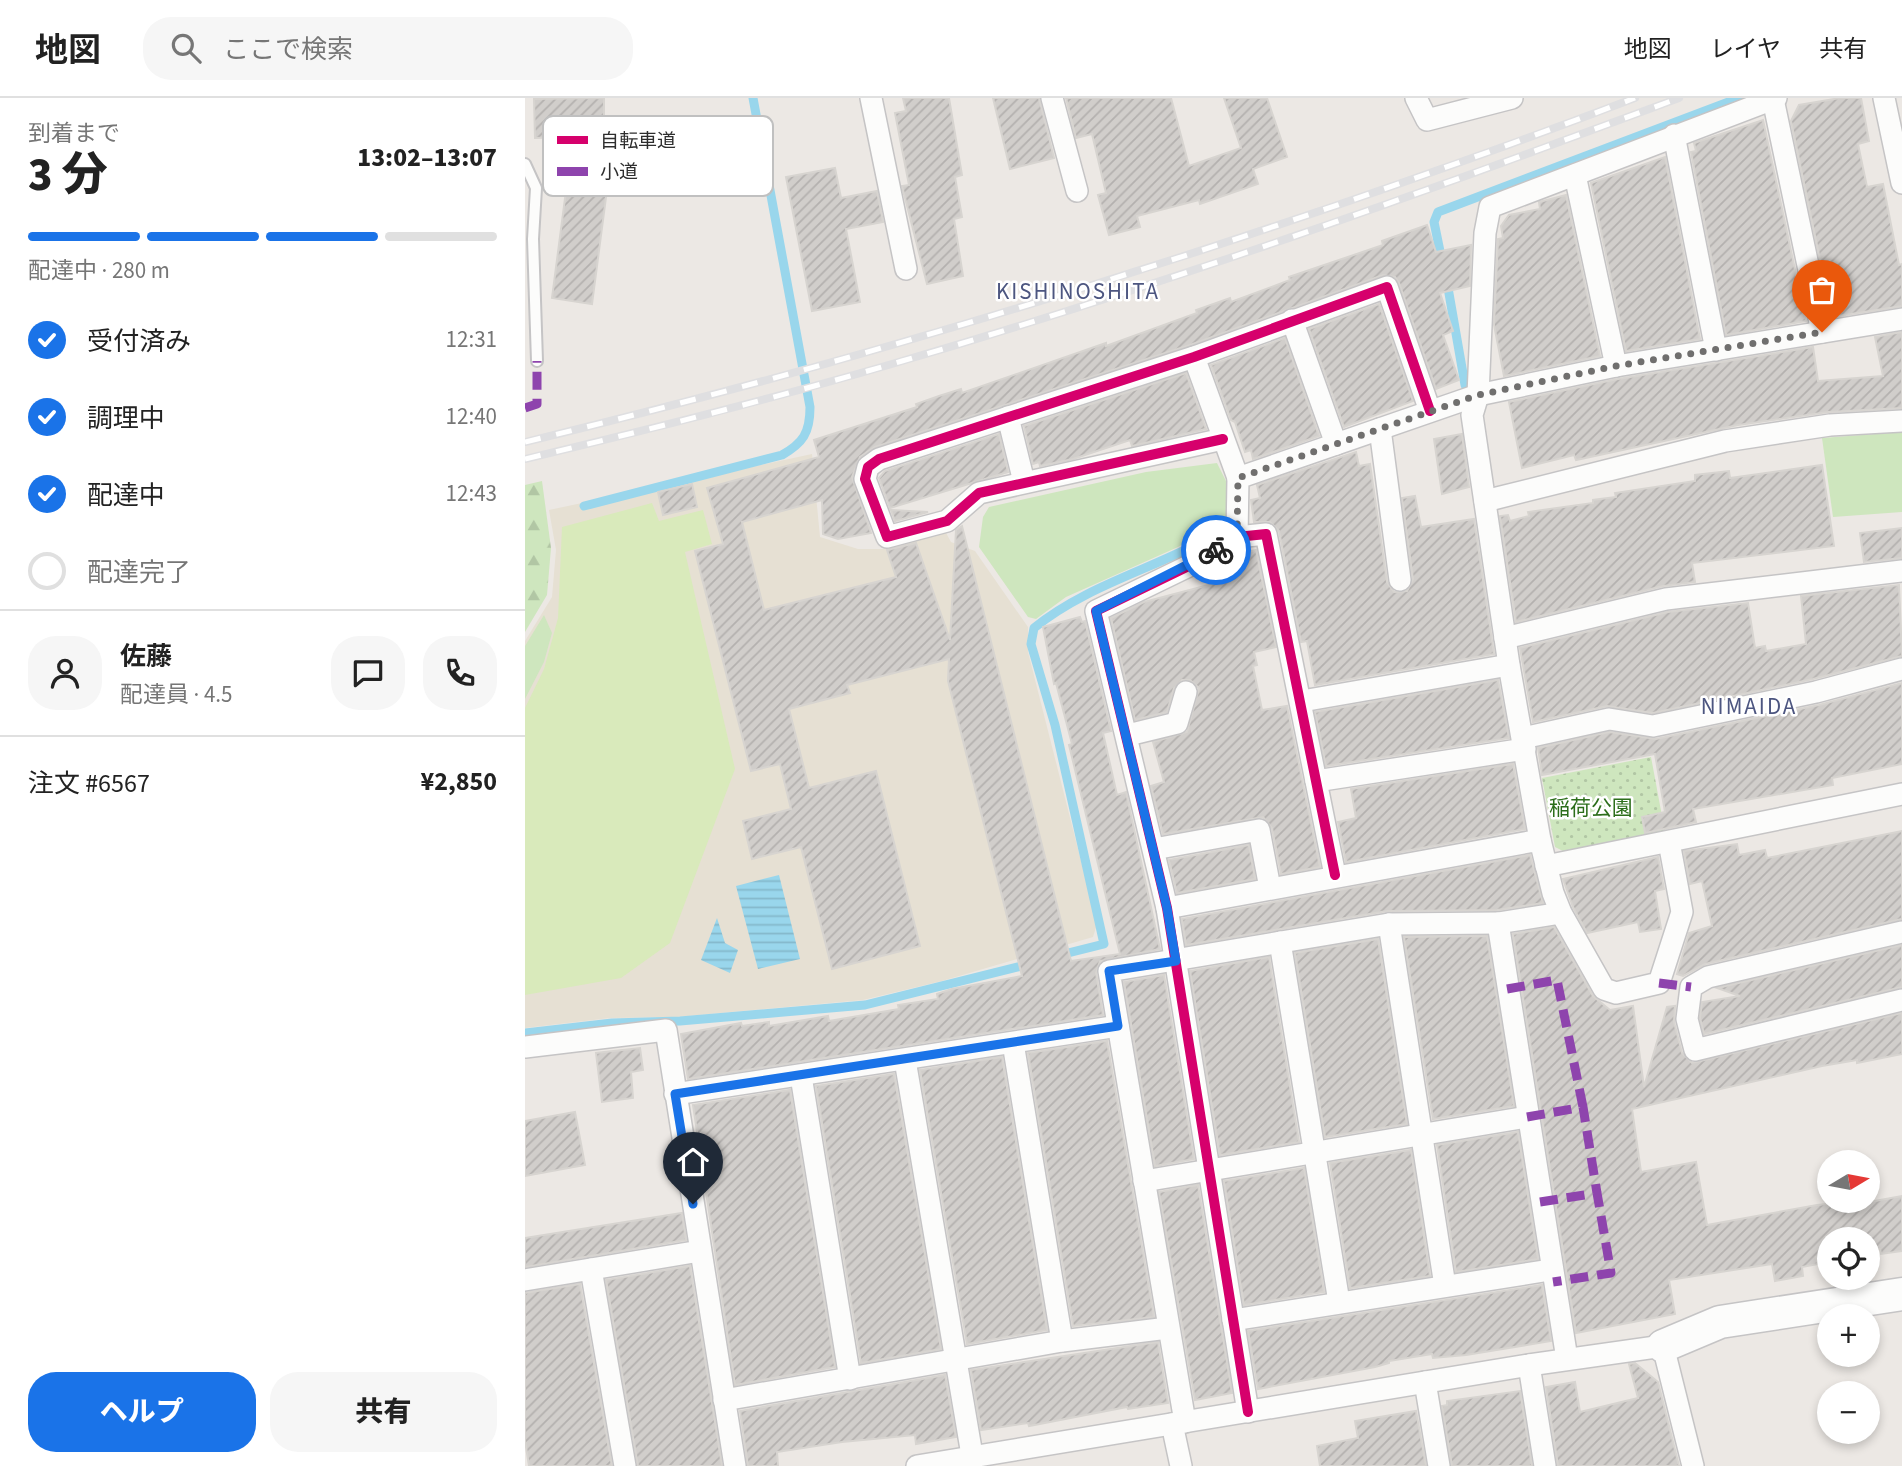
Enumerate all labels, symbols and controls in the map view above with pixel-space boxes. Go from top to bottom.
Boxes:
search box [143,17,633,80]
text: 地図 [35,27,101,74]
icon: search [167,29,205,67]
text: ここで検索 [223,31,353,68]
text: 地図 [1624,32,1672,67]
text: レイヤ [1710,32,1781,67]
text: 共有 [1819,32,1867,67]
legend [543,116,773,196]
text: 到着まで [28,117,120,150]
text: 自転車道 [600,128,676,155]
text: 13:02–13:07 [357,139,497,176]
text: 3 分 [28,143,108,208]
text: 小道 [600,159,638,186]
text: 配達中 · 280 m [28,254,170,287]
pin [1792,260,1852,332]
icon: bag [1803,271,1841,309]
district label: KISHINOSHITA [996,275,1160,308]
icon: check [28,321,66,359]
text: 受付済み [87,323,191,360]
text: 12:31 [446,323,497,356]
icon: check [28,398,66,436]
text: 調理中 [87,400,165,437]
text: 12:40 [446,400,497,433]
icon: check [28,475,66,513]
text: 配達中 [87,477,165,514]
text: 12:43 [446,477,497,510]
courier [1181,515,1251,585]
icon: bike [1197,531,1235,569]
text: 配達完了 [87,554,191,591]
button: person [28,636,102,710]
button: chat [331,636,405,710]
button: phone [423,636,497,710]
text: 佐藤 [120,638,172,675]
text: 配達員 · 4.5 [120,678,233,711]
district label: NIMAIDA [1701,690,1797,723]
text: ¥2,850 [421,763,497,800]
text: 注文 #6567 [28,765,150,802]
park label: 稲荷公園 [1549,793,1633,823]
pin [663,1132,723,1204]
icon: home [674,1143,712,1181]
north arrow [1817,1150,1879,1213]
map controls [1817,1150,1880,1444]
button: locate [1817,1227,1880,1290]
button: + [1817,1304,1880,1367]
button: ヘルプ [28,1372,256,1452]
button: 共有 [270,1372,497,1452]
button: − [1817,1381,1880,1444]

